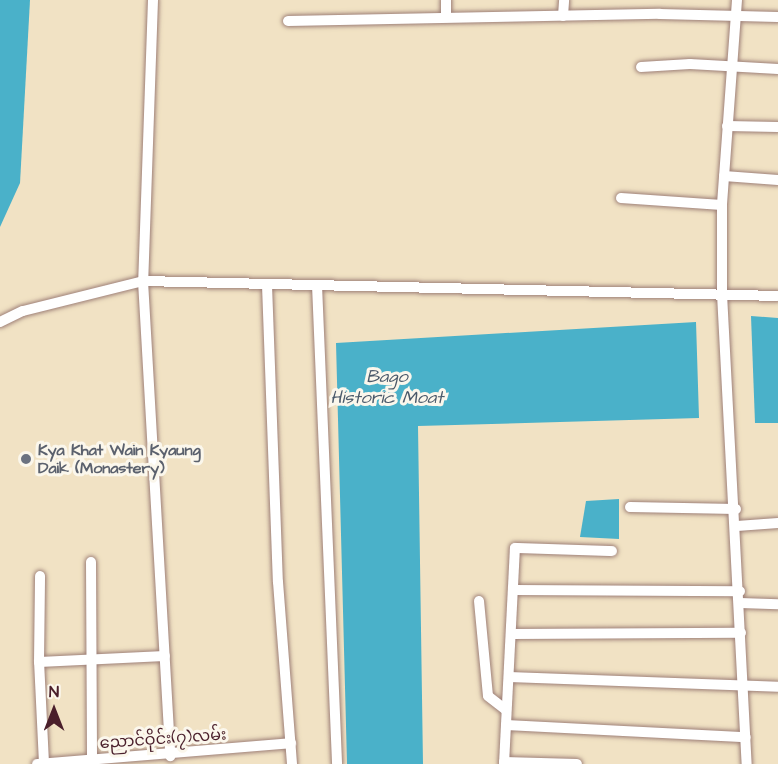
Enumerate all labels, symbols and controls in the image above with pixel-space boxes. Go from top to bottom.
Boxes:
water label: Bago Historic Moat [331,367,443,410]
place label: Kya Khat Wain Kyaung Daik (Monastery) [38,440,201,478]
marker: Kya Khat Wain Kyaung Daik (Monastery) [19,452,33,466]
north arrow [24,680,84,740]
text: N [49,681,59,703]
street label: ညောင်ဝိုင်း(၇)လမ်း [99,725,227,753]

